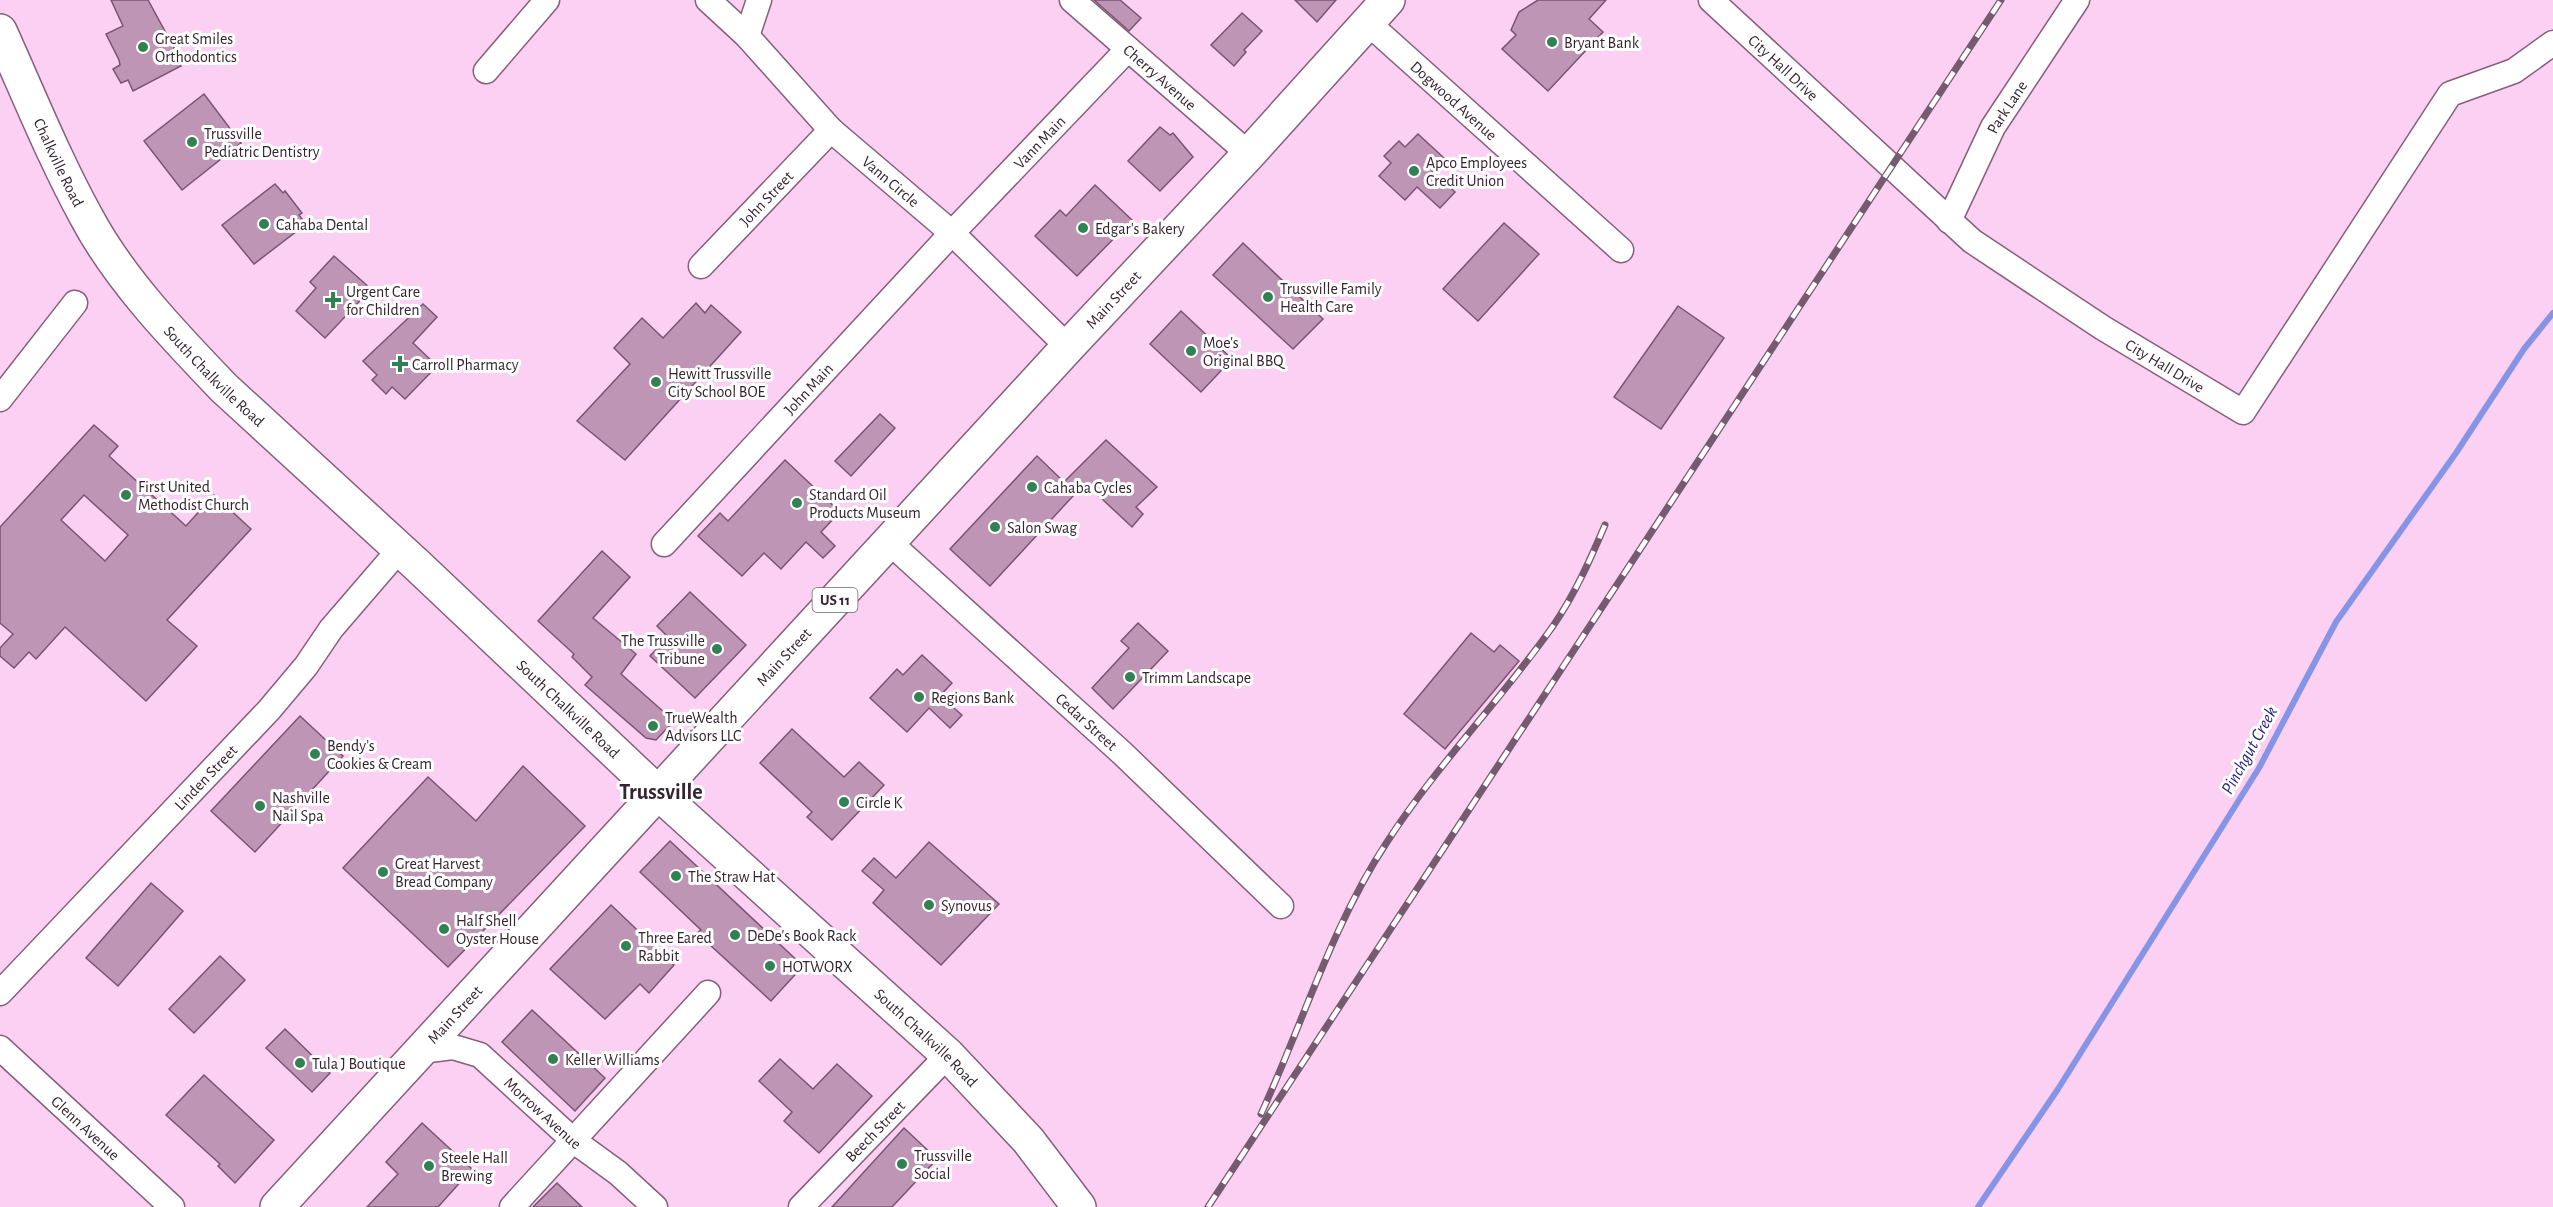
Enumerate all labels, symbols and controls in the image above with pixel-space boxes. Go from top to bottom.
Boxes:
place label: Great Smiles Orthodontics [155,31,237,65]
street label: City Hall Drive [1745,32,1821,104]
marker: Bryant Bank [1545,35,1559,49]
place label: Bryant Bank [1564,35,1640,52]
marker: Great Smiles Orthodontics [136,40,150,54]
street label: Cherry Avenue [1120,42,1199,113]
street label: Dogwood Avenue [1407,58,1500,144]
street label: Park Lane [1984,78,2030,136]
street label: Vann Main [1011,113,1069,172]
street label: Chalkville Road [31,116,86,210]
place label: Trussville Pediatric Dentistry [204,126,320,161]
marker: Trussville Pediatric Dentistry [185,135,199,149]
street label: Vann Circle [859,153,922,210]
place label: Apco Employees Credit Union [1426,155,1527,189]
marker: Apco Employees Credit Union [1407,164,1421,178]
street label: John Street [737,168,796,229]
marker: Cahaba Dental [257,217,271,231]
place label: Cahaba Dental [276,217,368,233]
marker: Edgar's Bakery [1076,221,1090,235]
place label: Edgar's Bakery [1095,221,1185,238]
street label: Main Street [1083,268,1144,332]
place label: Trussville Family Health Care [1280,281,1382,315]
place label: Urgent Care for Children [346,284,420,318]
marker: Trussville Family Health Care [1261,290,1275,304]
marker: Urgent Care for Children [324,291,342,309]
street label: South Chalkville Road [161,323,267,430]
place label: Moe's Original BBQ [1203,335,1285,370]
street label: City Hall Drive [2123,336,2207,396]
marker: Moe's Original BBQ [1184,344,1198,358]
marker: Carroll Pharmacy [393,357,407,371]
place label: Carroll Pharmacy [412,357,519,374]
street label: John Main [781,360,836,418]
place label: Hewitt Trussville City School BOE [668,366,771,401]
marker: Hewitt Trussville City School BOE [649,375,663,389]
place label: First United Methodist Church [138,479,249,513]
marker: Cahaba Cycles [1025,480,1039,494]
place label: Cahaba Cycles [1044,480,1132,497]
place label: Standard Oil Products Museum [809,487,921,521]
marker: First United Methodist Church [119,488,133,502]
marker: Standard Oil Products Museum [790,496,804,510]
marker: Salon Swag [988,520,1002,534]
place label: Salon Swag [1007,520,1077,536]
road number: US 11 [812,588,858,612]
street label: Main Street [754,625,814,689]
place label: The Trussville Tribune [621,633,705,667]
marker: The Trussville Tribune [710,642,724,656]
street label: South Chalkville Road [513,657,623,761]
marker: Trimm Landscape [1123,670,1137,684]
place label: Trimm Landscape [1142,670,1251,686]
marker: Regions Bank [912,690,926,704]
place label: Regions Bank [931,690,1015,706]
street label: Cedar Street [1053,690,1120,754]
water label: Pinchgut Creek [2218,704,2281,797]
place label: TrueWealth Advisors LLC [665,710,741,744]
marker: TrueWealth Advisors LLC [646,719,660,733]
place label: Bendy’s Cookies & Cream [327,738,432,772]
street label: Linden Street [172,742,240,813]
marker: Bendy’s Cookies & Cream [308,747,322,761]
district label: Trussville [619,781,703,803]
place label: Nashville Nail Spa [272,790,330,824]
marker: Circle K [837,795,851,809]
place label: Circle K [856,795,902,811]
marker: Nashville Nail Spa [253,799,267,813]
place label: Great Harvest Bread Company [395,856,493,891]
marker: Great Harvest Bread Company [376,865,390,879]
marker: The Straw Hat [669,869,683,883]
place label: The Straw Hat [688,869,775,885]
marker: Synovus [922,898,936,912]
place label: Synovus [941,898,992,915]
place label: Half Shell Oyster House [456,913,539,948]
marker: Half Shell Oyster House [437,922,451,936]
marker: DeDe's Book Rack [728,928,742,942]
place label: DeDe's Book Rack [747,928,857,944]
place label: Three Eared Rabbit [638,930,712,964]
marker: Three Eared Rabbit [619,939,633,953]
marker: HOTWORX [763,959,777,973]
place label: HOTWORX [782,959,853,975]
street label: Main Street [425,983,485,1047]
street label: South Chalkville Road [871,986,980,1090]
marker: Keller Williams [546,1052,560,1066]
place label: Keller Williams [565,1052,660,1068]
marker: Tula J Boutique [293,1056,307,1070]
place label: Tula J Boutique [312,1056,406,1072]
street label: Morrow Avenue [501,1074,584,1153]
street label: Glenn Avenue [48,1093,122,1163]
street label: Beech Street [843,1098,908,1165]
place label: Trussville Social [914,1148,972,1182]
place label: Steele Hall Brewing [441,1150,508,1184]
marker: Trussville Social [895,1157,909,1171]
marker: Steele Hall Brewing [422,1159,436,1173]

